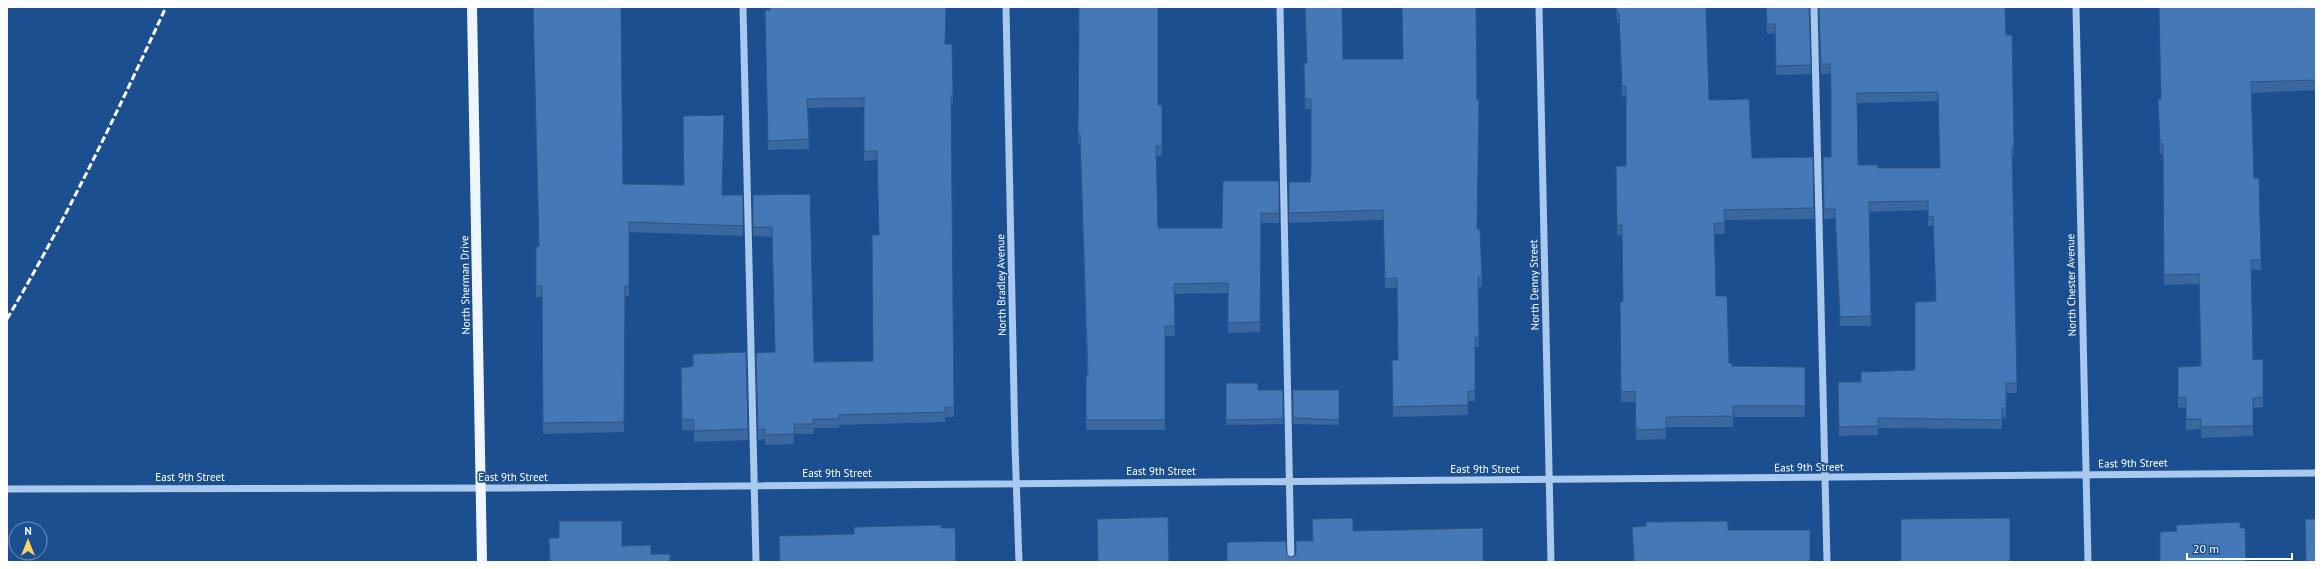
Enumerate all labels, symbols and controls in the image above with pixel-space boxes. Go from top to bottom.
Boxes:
street label: North Chester Avenue [2063,233,2079,336]
street label: North Bradley Avenue [993,234,1009,336]
street label: North Sherman Drive [457,235,473,335]
street label: North Denny Street [1526,239,1542,330]
street label: East 9th Street [2098,455,2168,471]
street label: East 9th Street [1774,459,1844,475]
street label: East 9th Street [1450,462,1520,476]
street label: East 9th Street [1126,464,1196,478]
street label: East 9th Street [802,466,872,480]
street label: East 9th Street [155,470,225,484]
street label: East 9th Street [478,470,548,484]
north arrow [8,521,48,561]
text: N [24,524,32,538]
scale bar [2187,535,2292,561]
text: 20 m [2193,541,2219,556]

